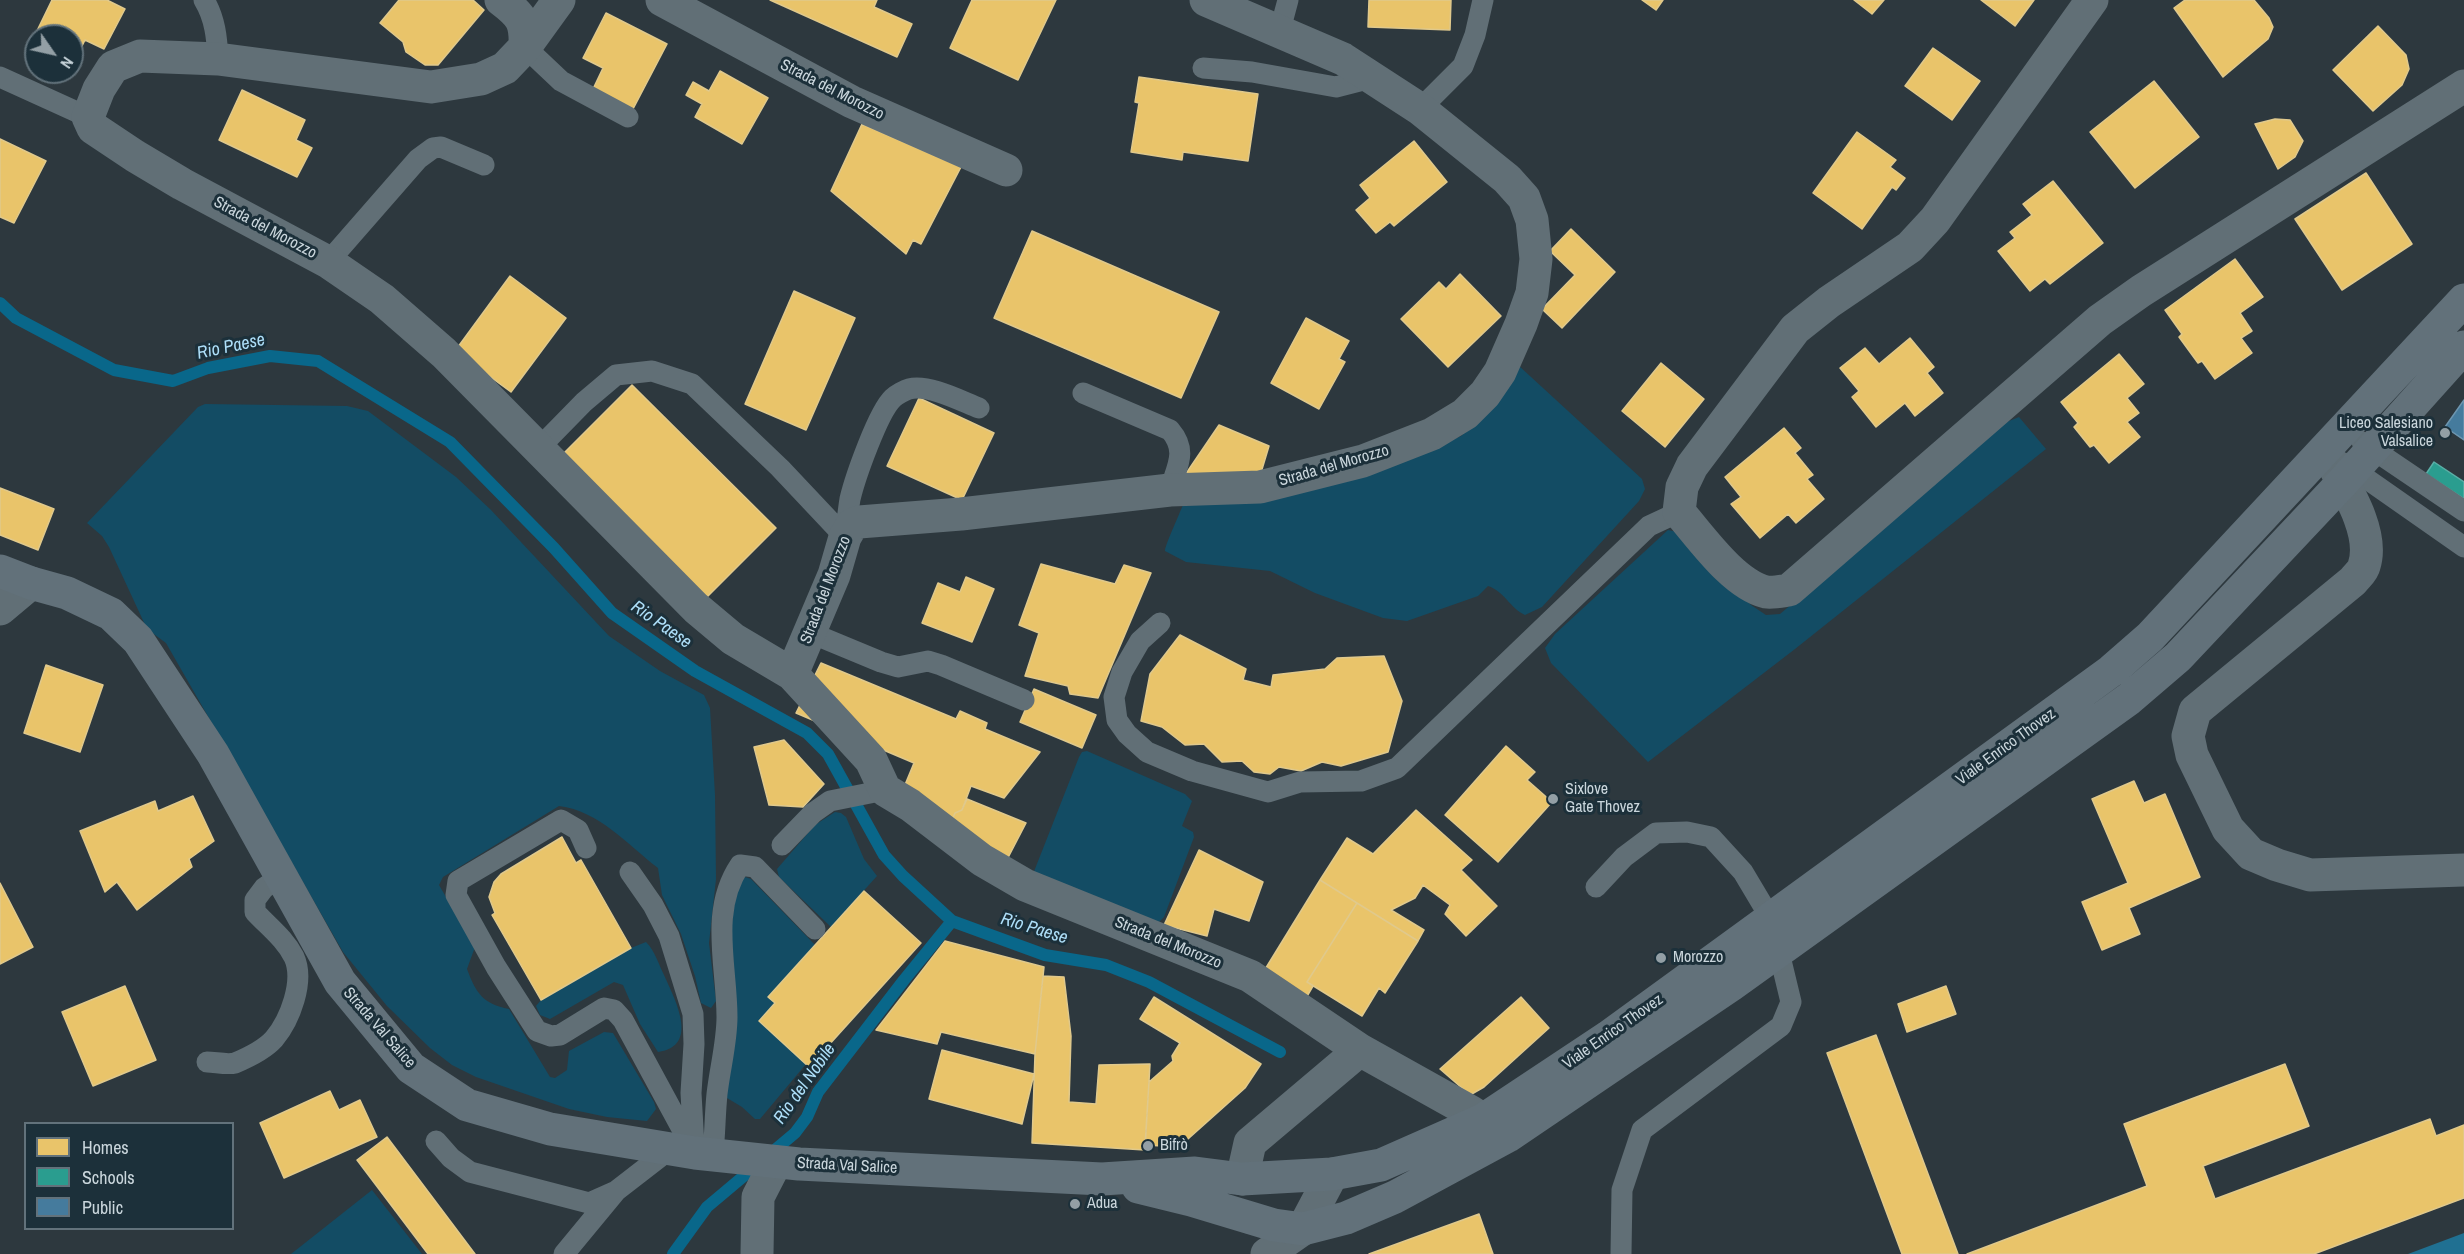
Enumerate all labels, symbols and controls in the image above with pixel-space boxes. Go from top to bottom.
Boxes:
north arrow [24,24,84,84]
text: N [55,53,79,73]
street label: Strada del Morozzo [777,56,887,124]
street label: Strada del Morozzo [210,193,320,263]
water label: Rio Paese [195,329,267,365]
place label: Liceo Salesiano Valsalice [2339,414,2433,452]
marker: Liceo Salesiano Valsalice [2438,426,2452,440]
street label: Strada del Morozzo [1277,441,1391,491]
street label: Strada del Morozzo [797,533,855,647]
water label: Rio Paese [627,596,695,654]
street label: Viale Enrico Thovez [1953,705,2059,789]
place label: Sixlove Gate Thovez [1565,780,1640,818]
marker: Sixlove Gate Thovez [1546,792,1560,806]
water label: Rio Paese [998,909,1070,949]
street label: Strada del Morozzo [1112,913,1224,973]
place label: Morozzo [1673,948,1723,968]
marker: Morozzo [1654,951,1668,965]
street label: Strada Val Salice [339,984,419,1072]
street label: Viale Enrico Thovez [1559,990,1667,1074]
water label: Rio del Nobile [769,1039,841,1129]
legend [24,1122,234,1230]
text: Homes [82,1135,129,1160]
place label: Bifrò [1160,1136,1188,1156]
marker: Bifrò [1141,1139,1155,1153]
street label: Strada Val Salice [796,1154,898,1178]
text: Schools [82,1165,135,1190]
place label: Adua [1087,1194,1118,1214]
text: Public [82,1195,123,1220]
marker: Adua [1068,1197,1082,1211]

